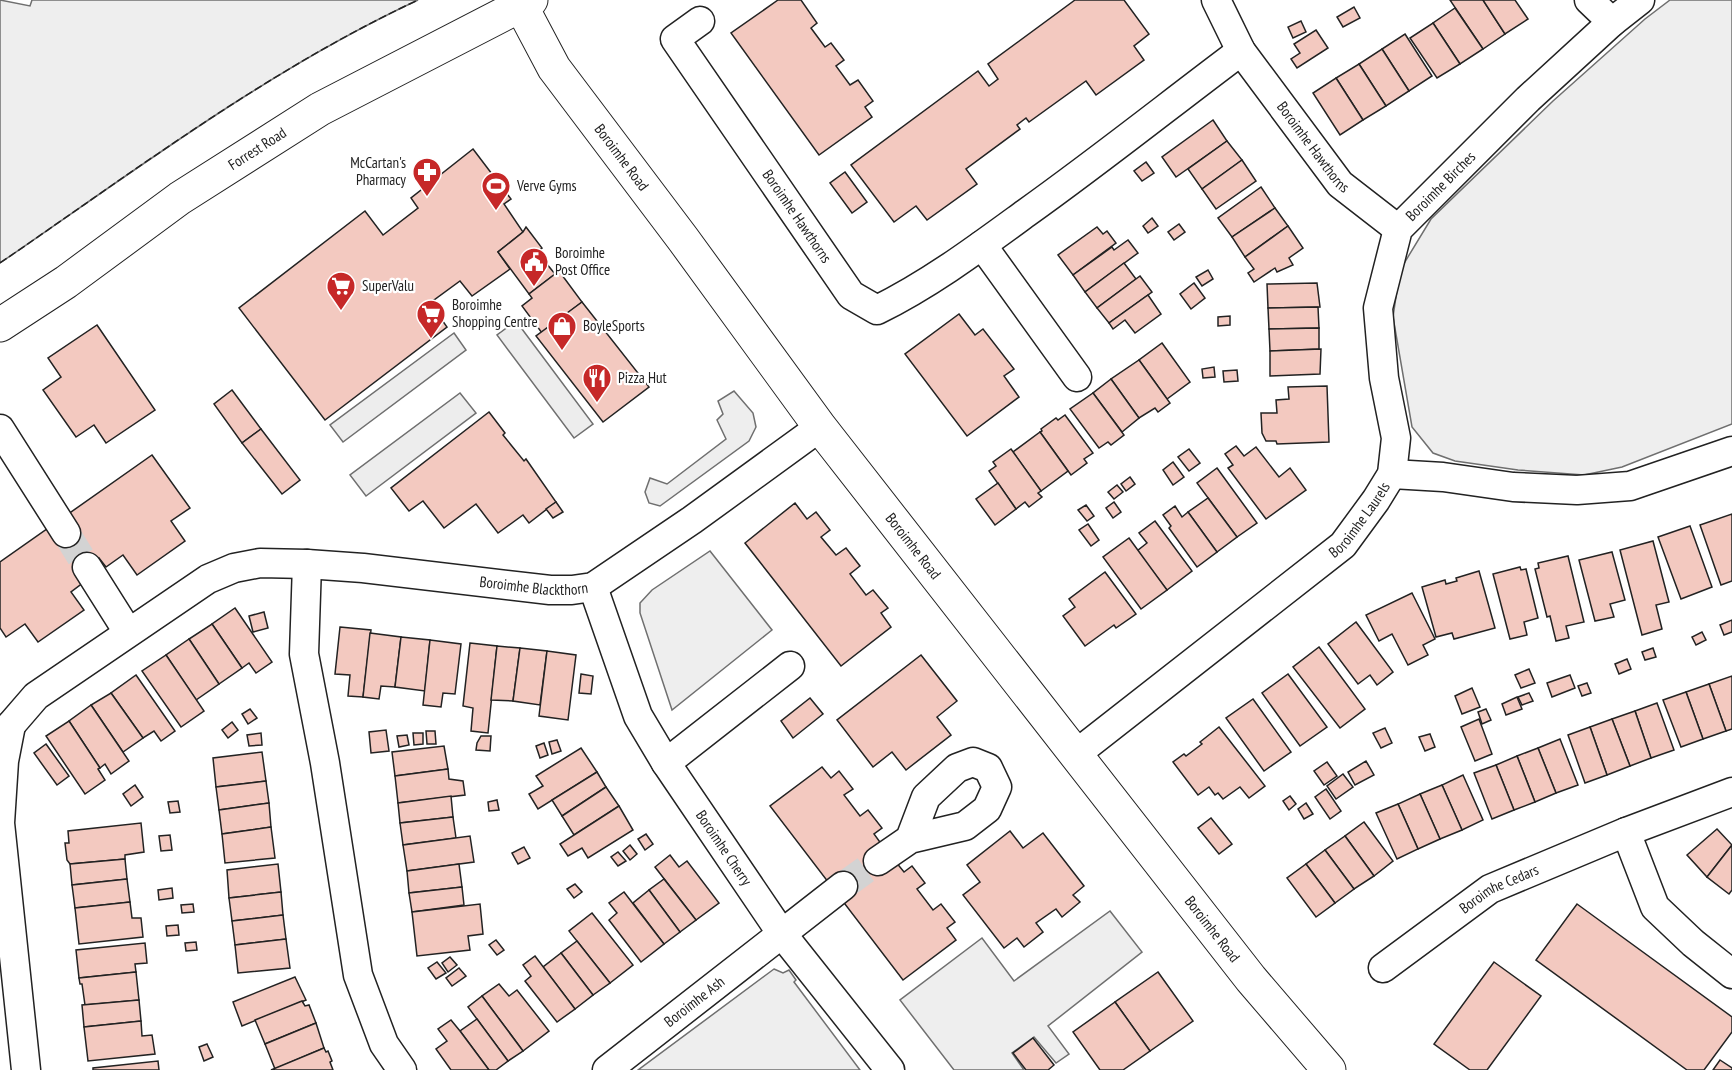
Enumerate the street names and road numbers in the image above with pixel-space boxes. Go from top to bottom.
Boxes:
street label: Boroimhe Hawthorns [1273,98,1353,197]
street label: Boroimhe Road [591,120,653,194]
street label: Forrest Road [224,123,290,174]
street label: Boroimhe Birches [1402,147,1479,225]
street label: Boroimhe Hawthorns [759,166,836,266]
street label: Boroimhe Laurels [1325,478,1394,562]
street label: Boroimhe Road [882,509,945,583]
street label: Boroimhe Blackthorn [479,572,589,599]
street label: Boroimhe Cherry [692,806,756,889]
street label: Boroimhe Cedars [1455,860,1541,918]
street label: Boroimhe Road [1181,892,1244,966]
street label: Boroimhe Ash [660,972,728,1031]

